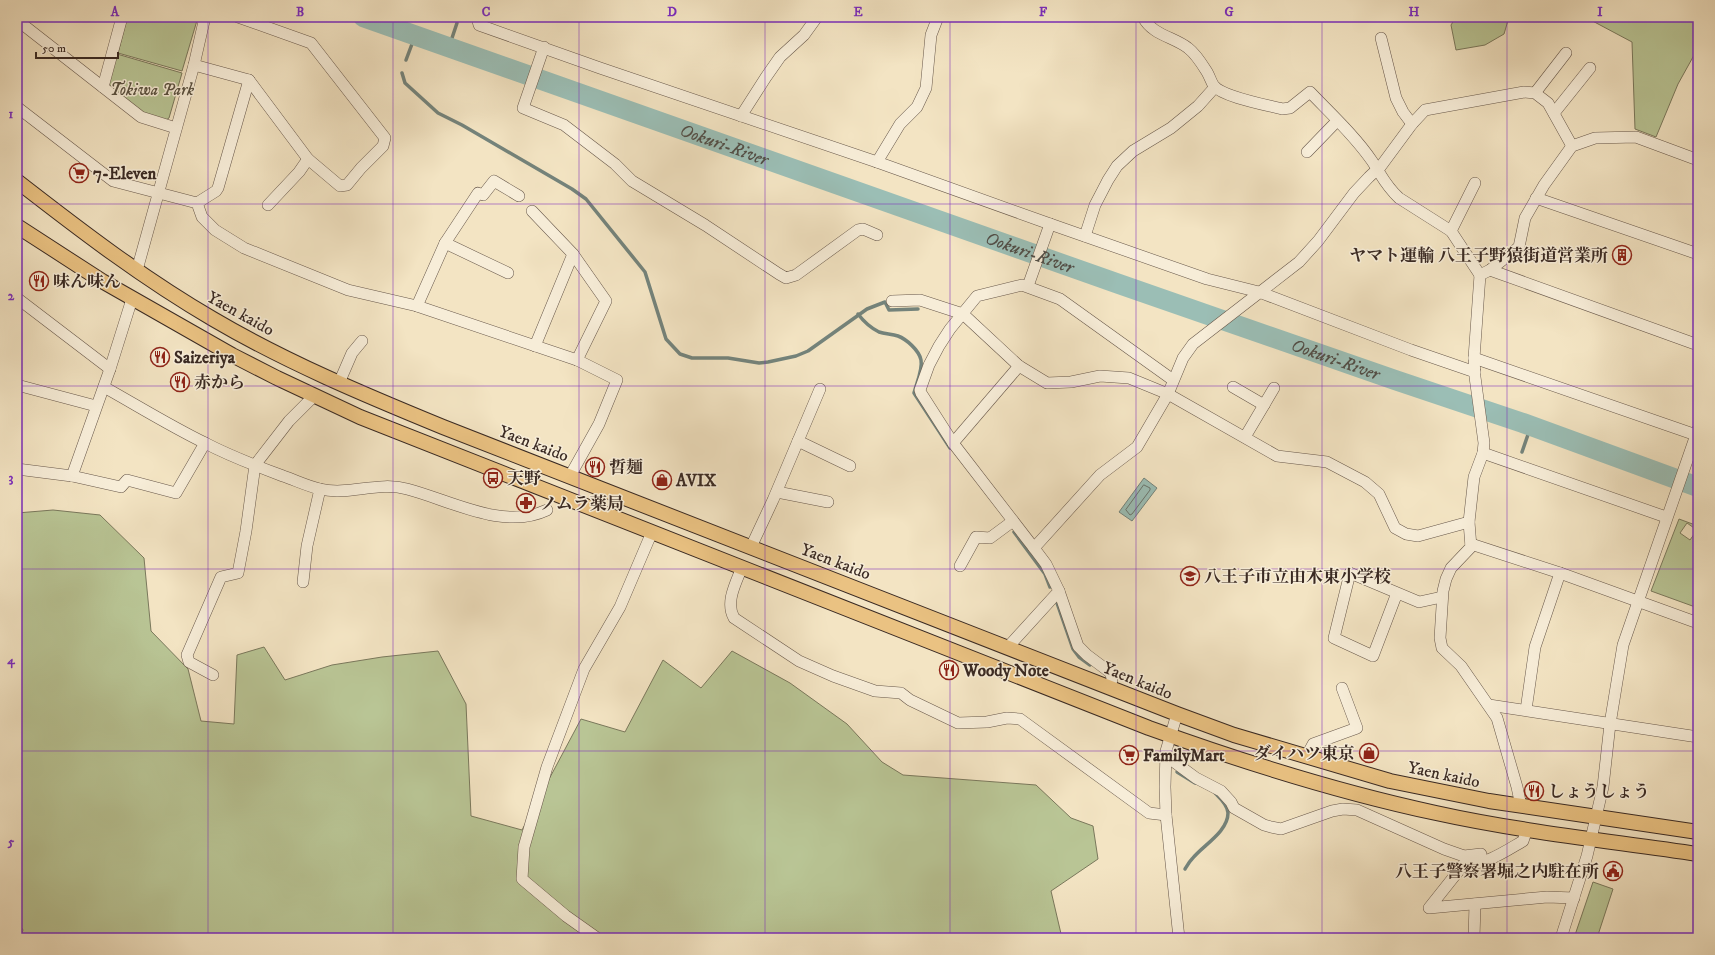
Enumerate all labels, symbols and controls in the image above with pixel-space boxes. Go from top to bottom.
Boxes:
text: A [110,4,120,20]
text: B [296,4,304,20]
text: C [482,4,491,20]
text: D [667,4,677,20]
text: E [853,4,863,20]
text: F [1039,4,1048,20]
text: G [1224,4,1234,20]
text: H [1409,4,1420,20]
text: I [1597,4,1603,20]
scale bar [36,34,118,60]
text: 50 m [42,41,66,56]
park label: Tokiwa Park [110,79,195,101]
text: 1 [9,106,14,122]
water label: Ookuri-River [677,120,772,172]
supermarket icon: 7-Eleven [68,162,90,184]
place label: 7-Eleven [93,163,156,185]
water label: Ookuri-River [982,228,1078,280]
building icon: ヤマト運輸 八王子野猿街道営業所 [1611,244,1633,266]
place label: ヤマト運輸 八王子野猿街道営業所 [1349,245,1608,267]
restaurant icon: 味ん味ん [28,270,50,292]
place label: 味ん味ん [53,271,121,293]
street label: Yaen kaido [203,287,278,341]
text: 2 [8,288,15,304]
water label: Ookuri-River [1288,335,1384,386]
restaurant icon: Saizeriya [149,346,171,368]
place label: Saizeriya [174,347,236,369]
restaurant icon: 赤から [169,371,191,393]
place label: 赤から [194,372,245,394]
street label: Yaen kaido [496,421,572,467]
restaurant icon: 哲麺 [584,456,606,478]
place label: 哲麺 [609,457,643,479]
bus stop icon: 天野 [482,467,504,489]
place label: 天野 [507,468,541,490]
shop icon: AVIX [651,469,673,491]
text: 3 [9,470,14,486]
place label: AVIX [675,470,717,492]
pharmacy icon: ノムラ薬局 [515,492,537,514]
place label: ノムラ薬局 [540,493,624,515]
street label: Yaen kaido [798,539,874,585]
school or university icon: 八王子市立由木東小学校 [1179,565,1201,587]
place label: 八王子市立由木東小学校 [1204,566,1391,588]
text: 4 [6,652,15,669]
street label: Yaen kaido [1100,657,1176,705]
restaurant icon: Woody Note [938,659,960,681]
place label: Woody Note [962,660,1049,682]
shop icon: ダイハツ東京 [1358,742,1380,764]
place label: ダイハツ東京 [1254,743,1355,765]
supermarket icon: FamilyMart [1118,744,1140,766]
place label: FamilyMart [1143,745,1225,767]
street label: Yaen kaido [1406,757,1482,793]
restaurant icon: しょうしょう [1523,780,1545,802]
place label: しょうしょう [1548,781,1650,803]
text: 5 [7,834,15,850]
public building icon: 八王子警察署堀之内駐在所 [1602,860,1624,882]
place label: 八王子警察署堀之内駐在所 [1395,861,1599,883]

